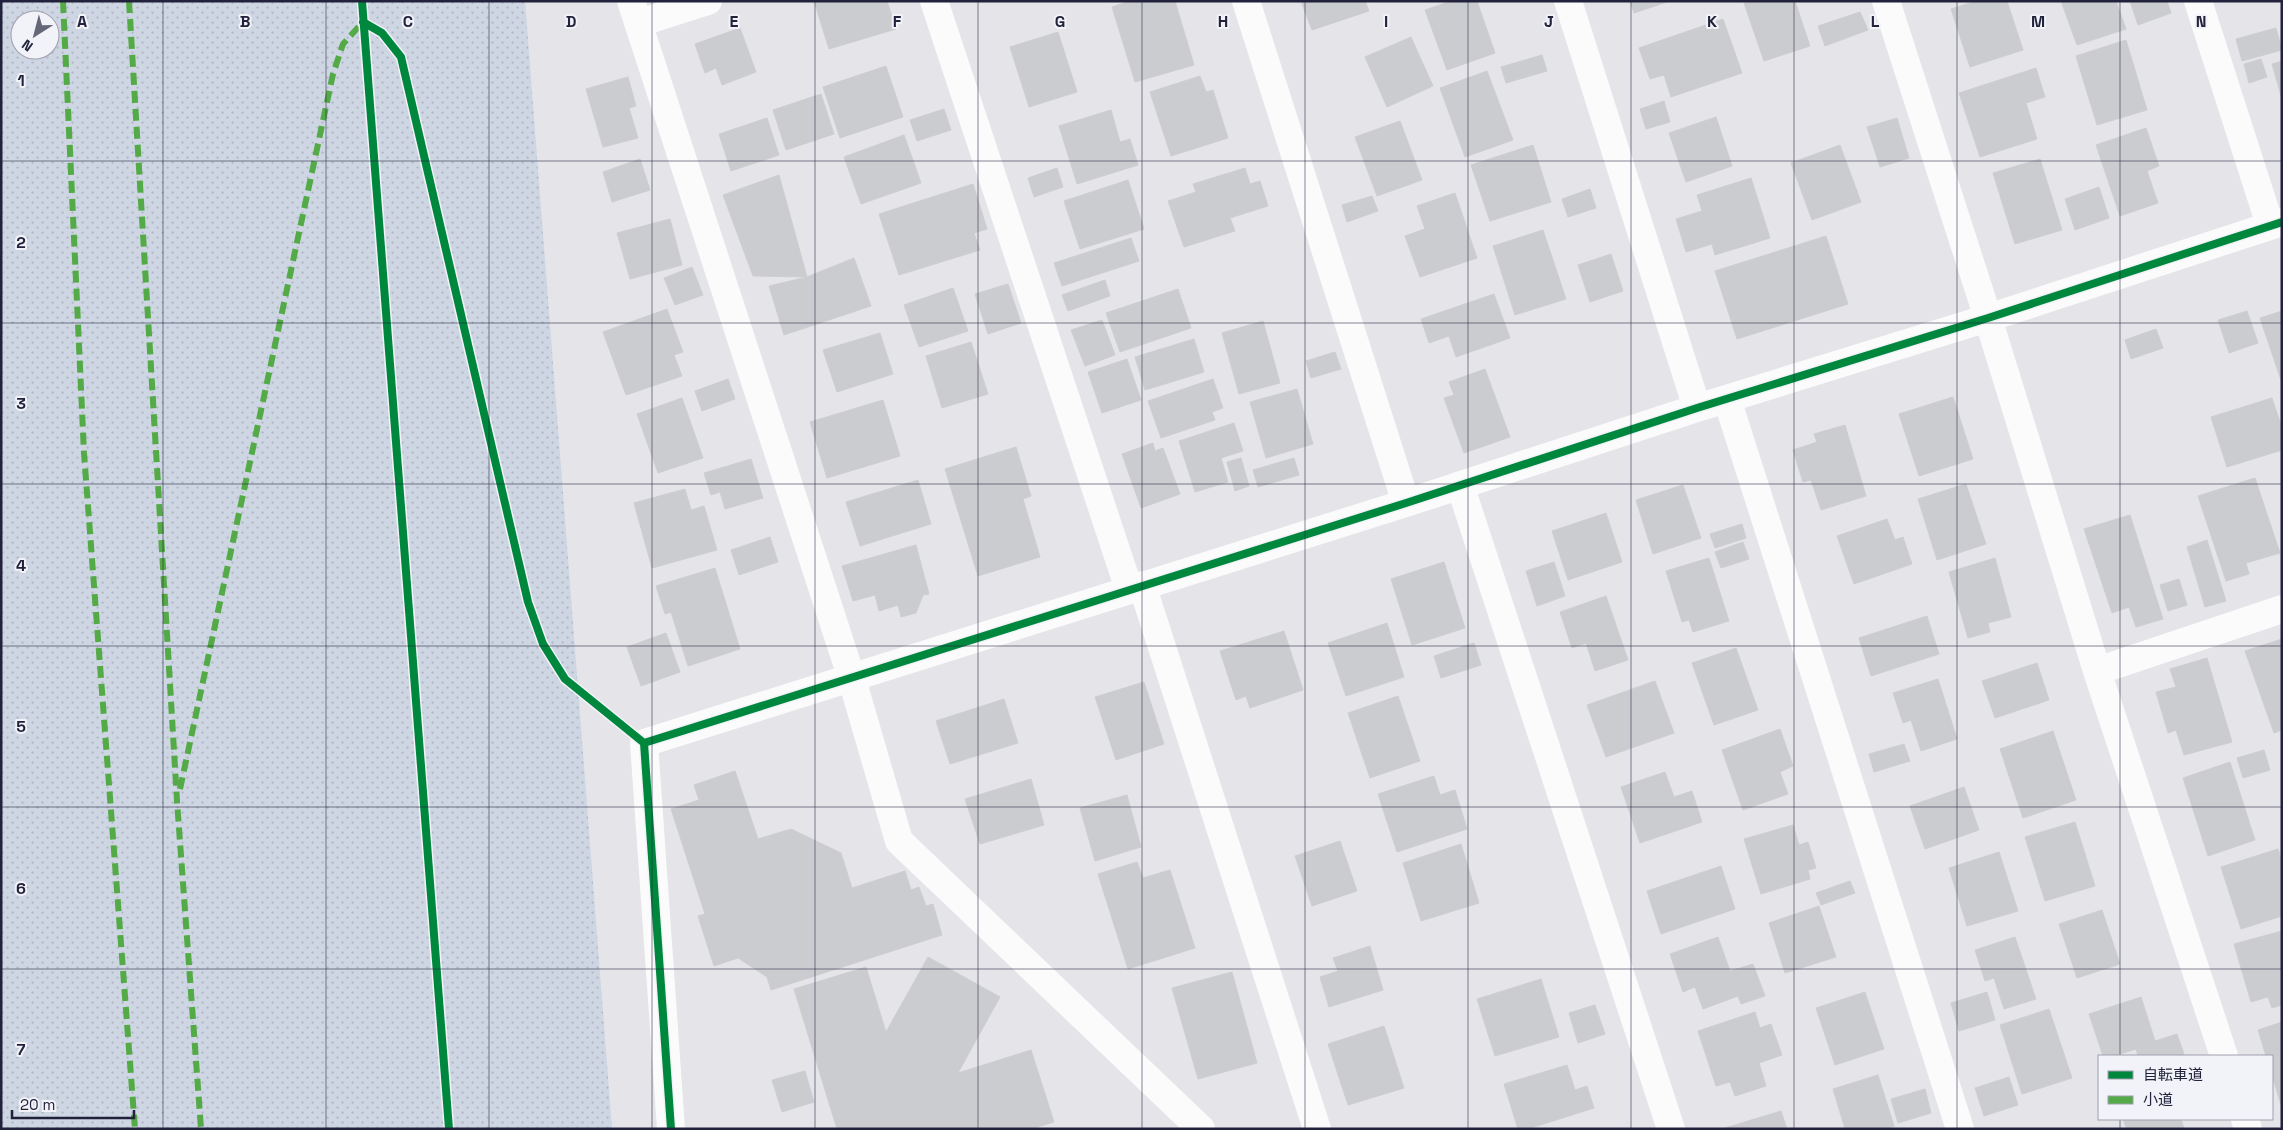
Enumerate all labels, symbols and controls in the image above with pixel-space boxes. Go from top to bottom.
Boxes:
north arrow [10,10,60,60]
text: A [77,11,87,32]
text: B [240,11,250,32]
text: C [403,11,413,32]
text: D [566,11,576,32]
text: E [730,11,739,32]
text: F [893,11,902,32]
text: G [1055,11,1065,32]
text: H [1218,11,1228,32]
text: I [1384,11,1388,32]
text: J [1544,11,1554,32]
text: K [1707,11,1717,32]
text: L [1871,11,1880,32]
text: M [2031,11,2045,32]
text: N [2196,11,2206,32]
text: N [18,35,36,56]
text: 1 [17,70,25,91]
text: 2 [16,232,26,253]
text: 3 [16,393,26,414]
text: 4 [16,555,26,576]
text: 5 [16,716,26,737]
text: 6 [16,878,26,899]
text: 7 [17,1039,26,1060]
legend [2098,1055,2273,1120]
text: 自転車道 [2143,1065,2203,1084]
scale bar [12,1088,135,1120]
text: 小道 [2143,1090,2173,1109]
text: 20 m [20,1095,55,1114]

